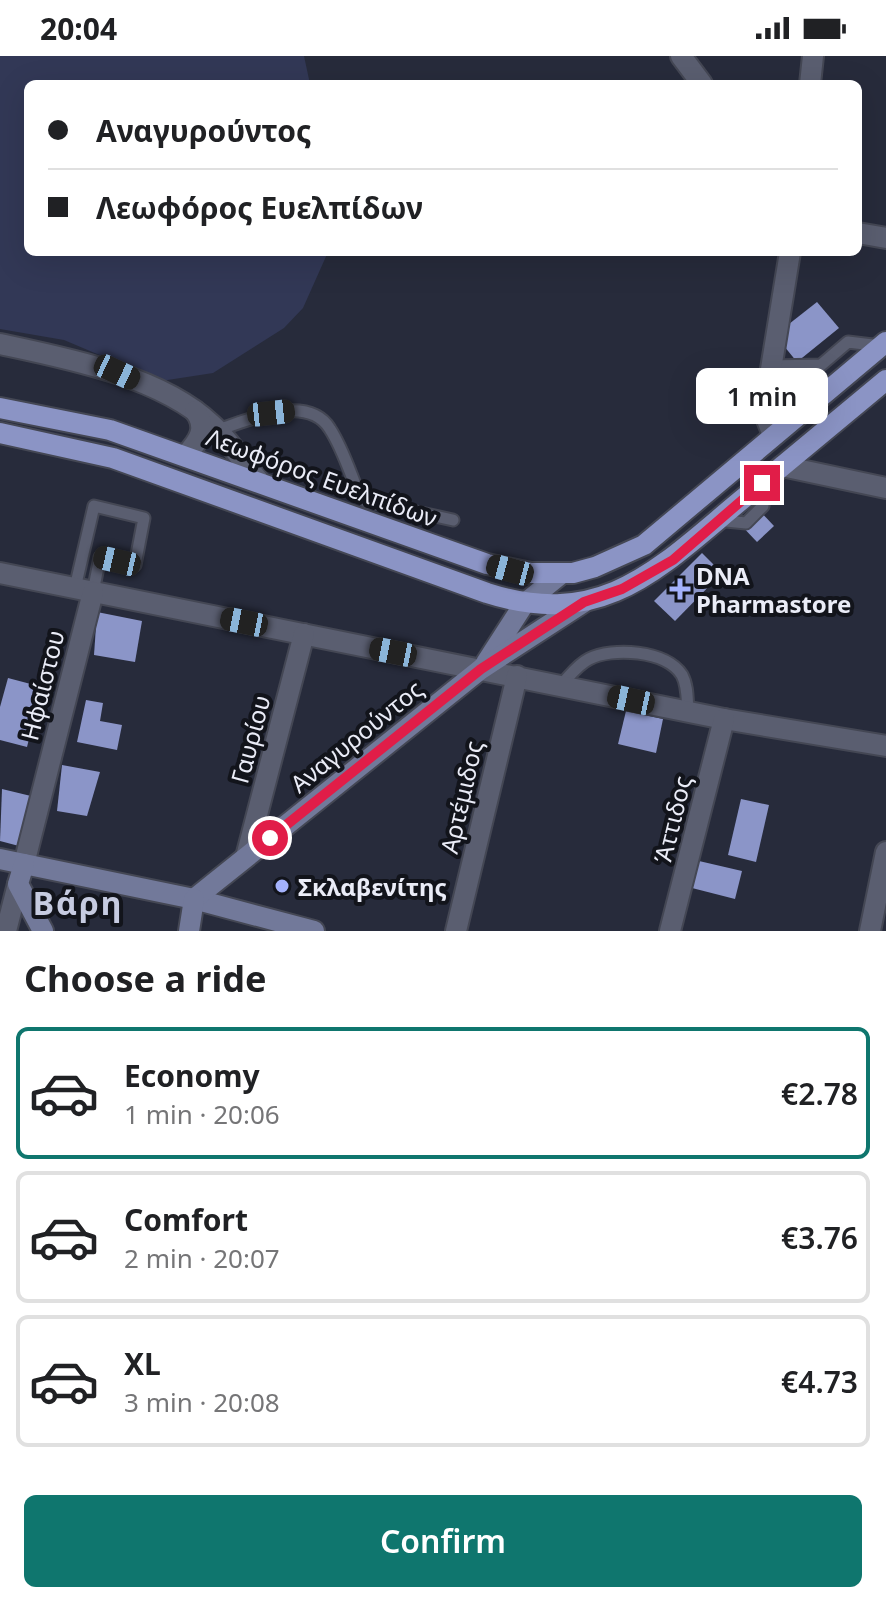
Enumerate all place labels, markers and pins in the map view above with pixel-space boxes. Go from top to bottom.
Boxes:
place label: DNA Pharmastore [696,559,851,620]
marker: DNA Pharmastore [671,580,689,598]
place label: Σκλαβενίτης [298,870,447,903]
marker: Σκλαβενίτης [273,877,291,895]

